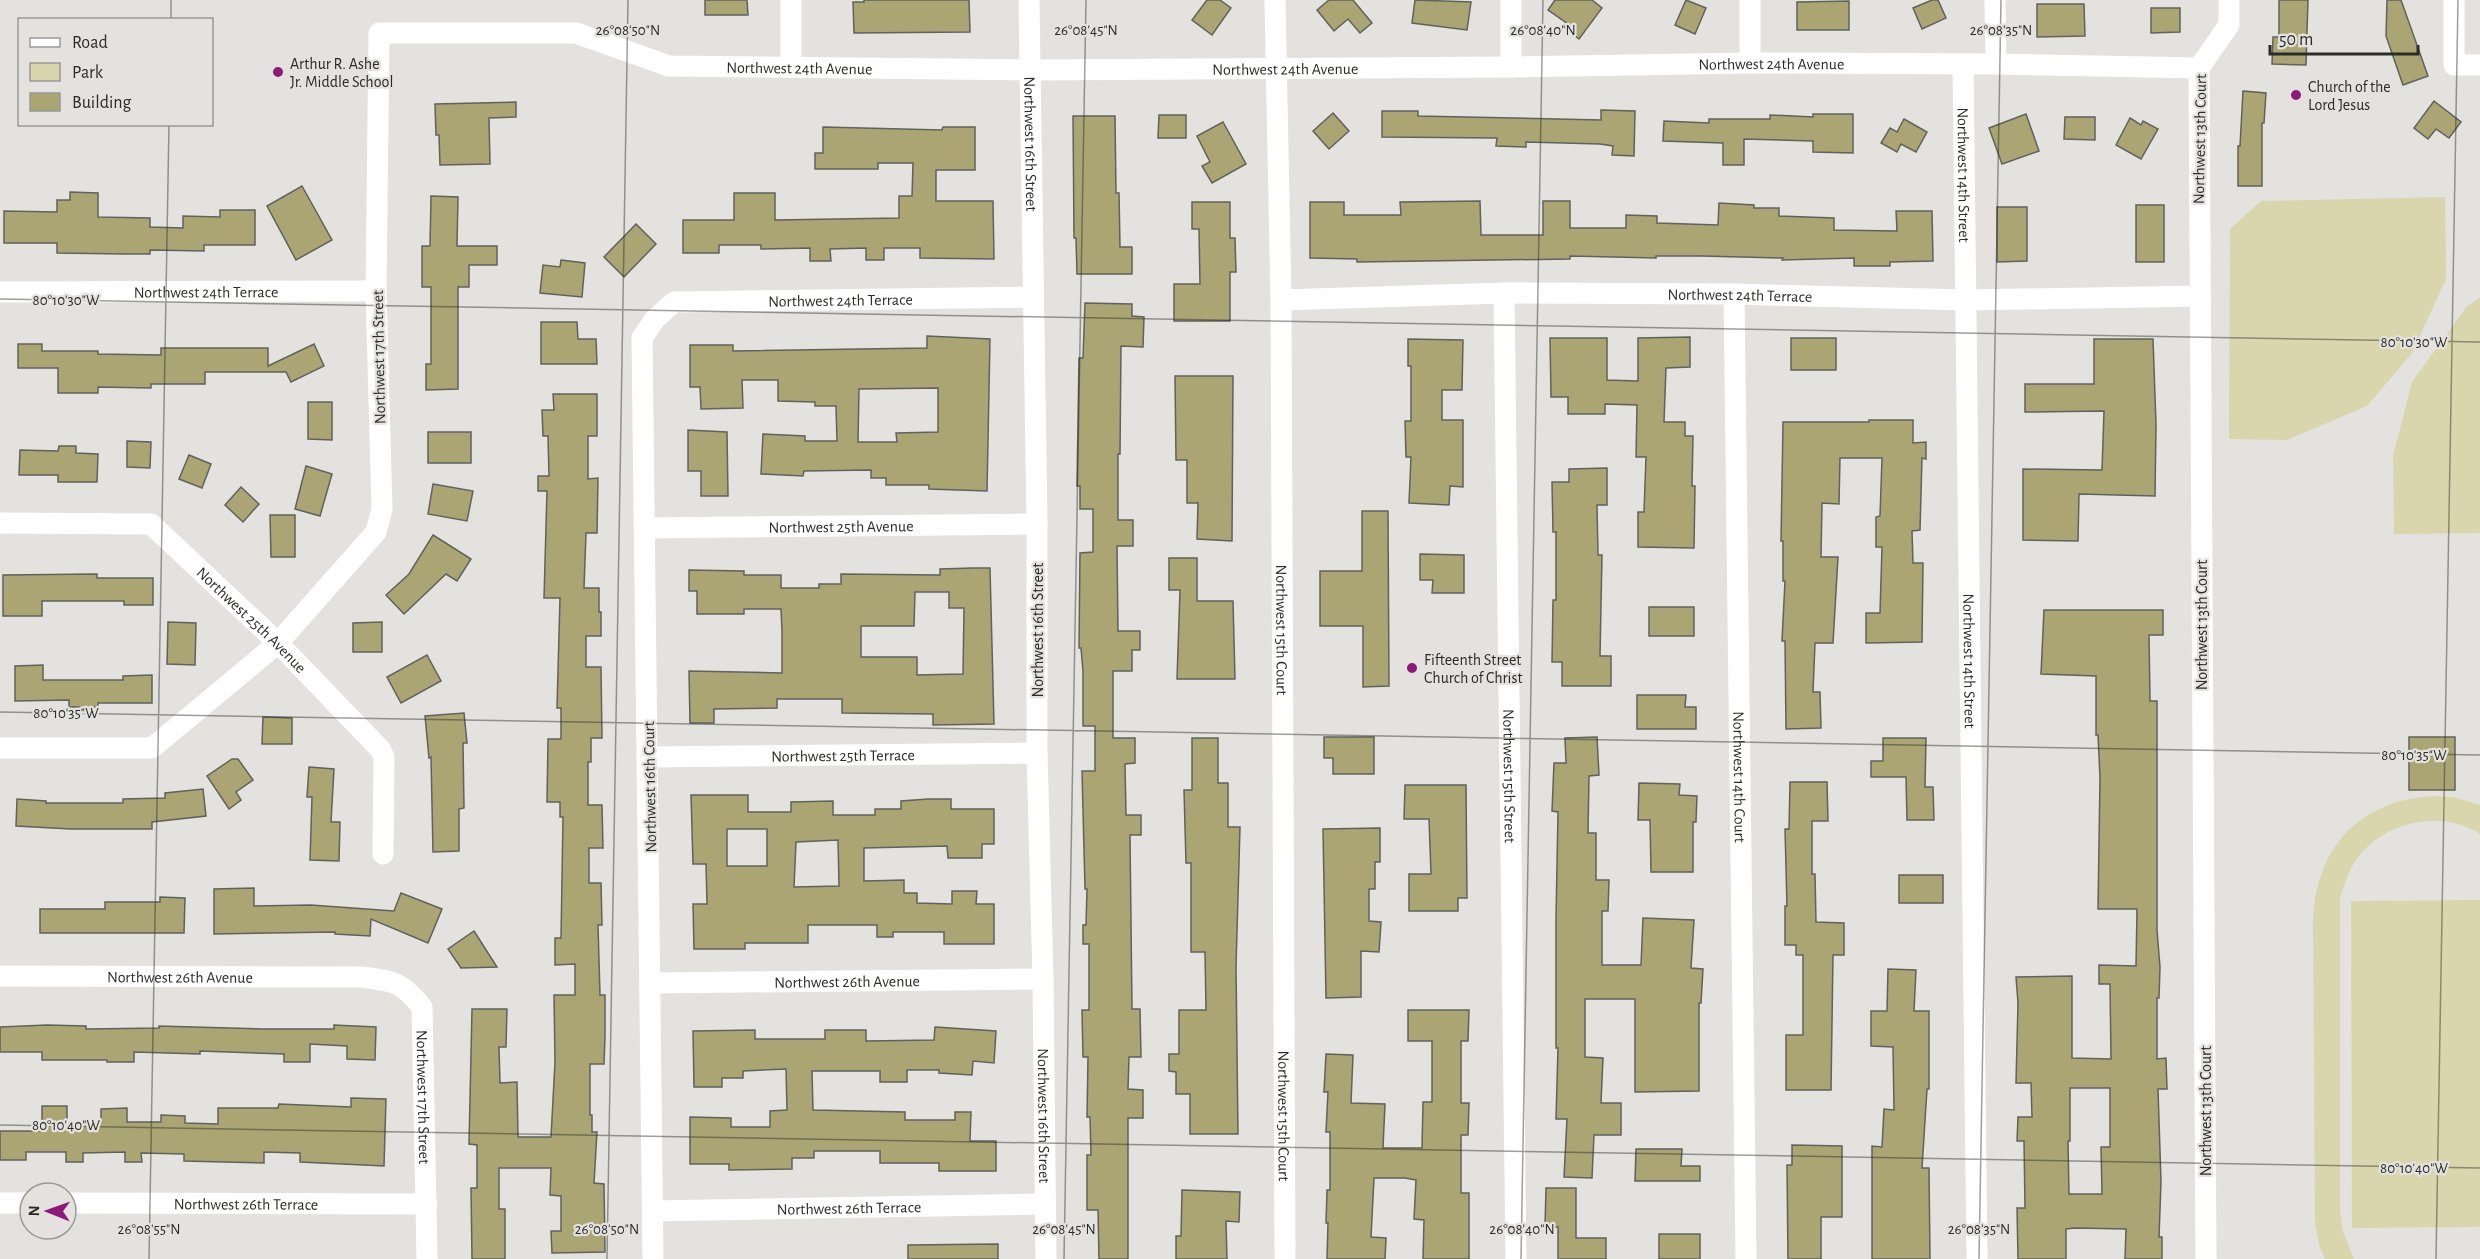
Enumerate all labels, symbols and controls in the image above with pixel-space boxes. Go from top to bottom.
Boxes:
legend [18,18,213,126]
scale bar [2270,18,2418,56]
text: 26°08'50"N [596,23,660,38]
text: 26°08'45"N [1054,23,1118,38]
text: 26°08'40"N [1510,23,1576,38]
text: 26°08'35"N [1970,23,2032,38]
text: 50 m [2279,31,2313,49]
text: Road [72,34,108,52]
place label: Arthur R. Ashe Jr. Middle School [290,56,393,90]
street label: Northwest 24th Avenue [1698,56,1844,73]
street label: Northwest 24th Avenue [726,60,872,77]
street label: Northwest 24th Avenue [1212,61,1358,78]
text: Park [72,64,104,82]
marker: Arthur R. Ashe Jr. Middle School [271,65,285,79]
street label: Northwest 13th Court [2191,74,2209,204]
street label: Northwest 16th Street [1021,76,1039,212]
place label: Church of the Lord Jesus [2308,79,2391,113]
marker: Church of the Lord Jesus [2289,88,2303,102]
text: Building [72,94,132,112]
street label: Northwest 14th Street [1955,107,1972,243]
street label: Northwest 24th Terrace [134,284,278,301]
street label: Northwest 24th Terrace [1668,287,1812,305]
street label: Northwest 17th Street [370,290,388,424]
street label: Northwest 24th Terrace [768,292,913,310]
text: 80°10'30"W [33,293,100,308]
text: 80°10'30"W [2381,335,2448,350]
street label: Northwest 25th Avenue [768,518,914,536]
street label: Northwest 13th Court [2194,560,2210,690]
street label: Northwest 16th Street [1030,563,1046,697]
street label: Northwest 25th Avenue [193,564,309,676]
street label: Northwest 15th Court [1273,565,1290,695]
street label: Northwest 14th Street [1960,593,1978,729]
place label: Fifteenth Street Church of Christ [1424,652,1522,686]
marker: Fifteenth Street Church of Christ [1405,661,1419,675]
text: 80°10'35"W [33,706,99,721]
street label: Northwest 15th Street [1500,709,1518,843]
street label: Northwest 14th Court [1730,711,1748,843]
street label: Northwest 16th Court [641,721,659,853]
street label: Northwest 25th Terrace [771,747,915,765]
text: 80°10'35"W [2381,748,2447,763]
street label: Northwest 26th Avenue [107,969,253,986]
street label: Northwest 26th Avenue [774,973,920,991]
street label: Northwest 17th Street [413,1030,432,1164]
street label: Northwest 13th Court [2198,1046,2214,1176]
street label: Northwest 16th Street [1035,1048,1052,1183]
street label: Northwest 15th Court [1275,1051,1292,1181]
text: 80°10'40"W [32,1118,101,1133]
text: 80°10'40"W [2380,1161,2449,1176]
north arrow [18,1181,78,1241]
street label: Northwest 26th Terrace [174,1196,318,1213]
street label: Northwest 26th Terrace [777,1199,921,1218]
text: N [26,1205,42,1216]
text: 26°08'55"N [118,1222,180,1237]
text: 26°08'50"N [575,1222,639,1237]
text: 26°08'45"N [1032,1222,1096,1237]
text: 26°08'40"N [1489,1222,1555,1237]
text: 26°08'35"N [1948,1222,2010,1237]

